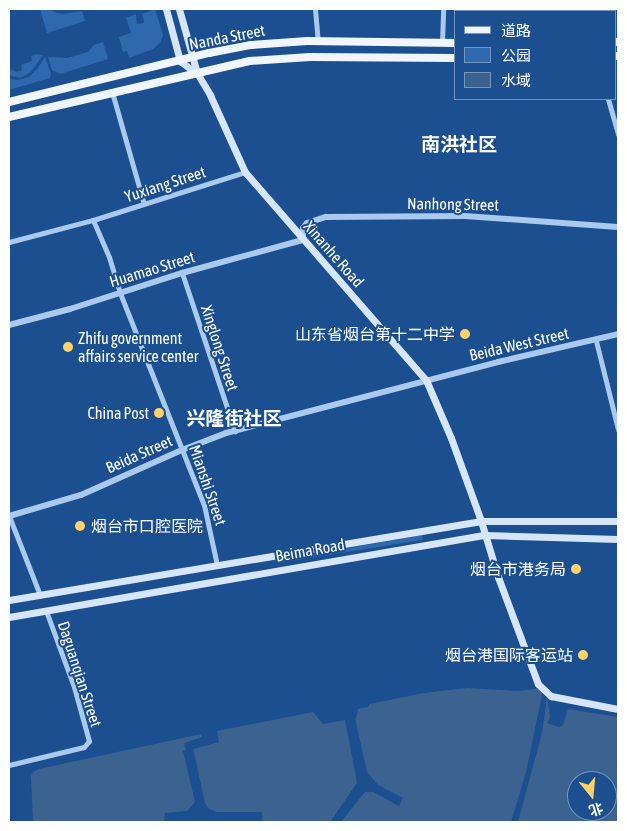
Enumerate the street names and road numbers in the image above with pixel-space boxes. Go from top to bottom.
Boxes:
street label: Nanda Street [187,20,267,54]
street label: Yuxiang Street [122,162,208,206]
street label: Nanhong Street [407,194,499,214]
street label: Xinanhe Road [300,217,368,291]
street label: Huamao Street [107,247,197,291]
street label: Xinglong Street [197,303,243,393]
street label: Beida West Street [467,323,571,365]
street label: Beida Street [103,431,175,477]
street label: Mianshi Street [185,442,231,528]
street label: Beima Road [274,534,346,566]
street label: Daguanqian Street [54,619,106,729]

